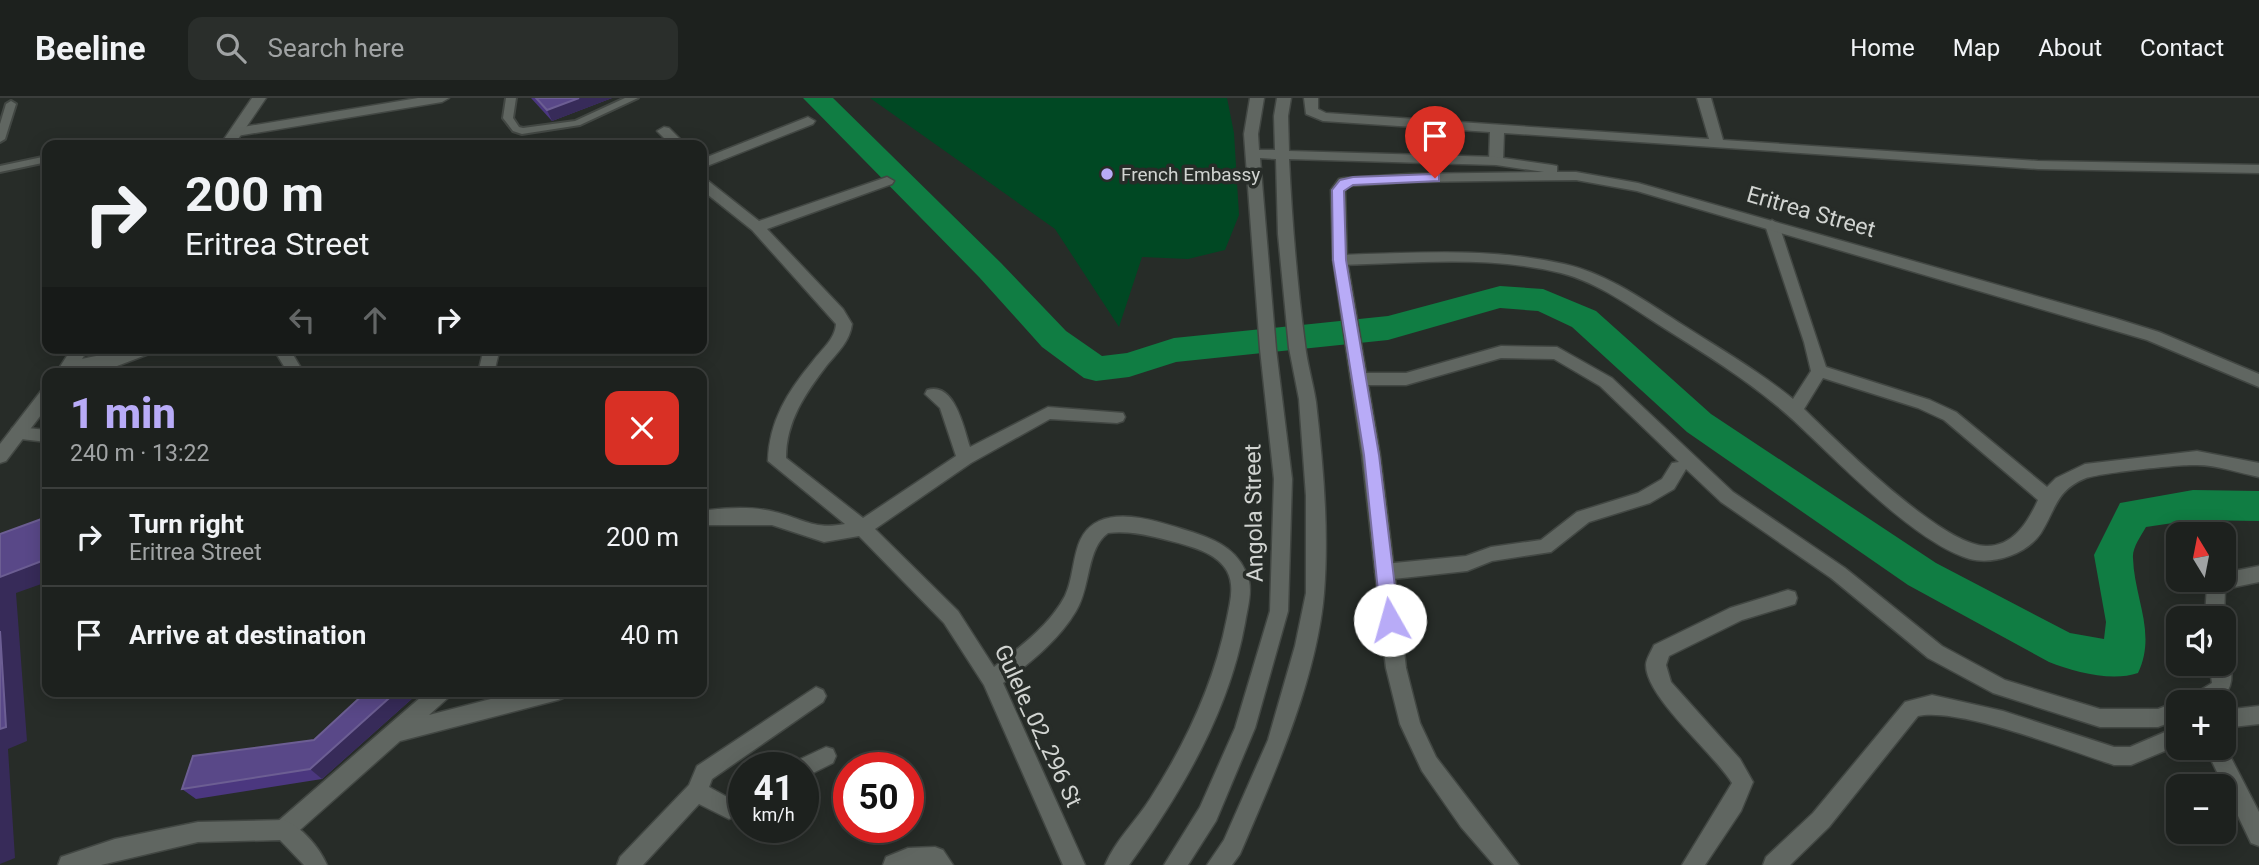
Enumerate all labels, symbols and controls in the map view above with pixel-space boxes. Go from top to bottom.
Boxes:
search box [188,17,678,80]
text: Beeline [35,29,146,68]
icon: search [212,29,250,67]
text: Search here [268,33,404,63]
text: Home [1850,34,1915,62]
text: Map [1953,34,2000,62]
text: About [2038,34,2102,62]
text: Contact [2140,34,2224,62]
pin [1405,106,1465,178]
icon: arrive [1416,117,1454,155]
place label: French Embassy [1121,163,1260,186]
text: 200 m [185,166,324,223]
marker: French Embassy [1099,166,1115,182]
icon: right [70,168,161,259]
street label: Eritrea Street [1744,181,1878,243]
text: Eritrea Street [185,225,370,263]
icon: left [283,301,321,339]
icon: ahead [356,301,394,339]
icon: right [429,301,467,339]
text: 1 min [70,389,176,438]
button: close [605,391,679,465]
text: 240 m · 13:22 [70,440,209,467]
street label: Angola Street [1239,444,1269,582]
text: Turn right [129,509,244,539]
icon: right [70,518,108,556]
text: 200 m [606,522,679,552]
north arrow [2166,522,2236,592]
map controls [2166,522,2236,844]
text: Eritrea Street [129,539,262,566]
position arrow [1353,583,1427,657]
button: sound [2166,606,2236,676]
icon: arrive [70,616,108,654]
text: Arrive at destination [129,620,366,650]
text: 40 m [621,620,679,650]
street label: Gulele_02_296 St [989,640,1087,812]
button: + [2166,690,2236,760]
speed limit sign: 50 [833,752,924,843]
text: 41 [753,768,794,809]
button: − [2166,774,2236,844]
text: km/h [752,804,795,825]

